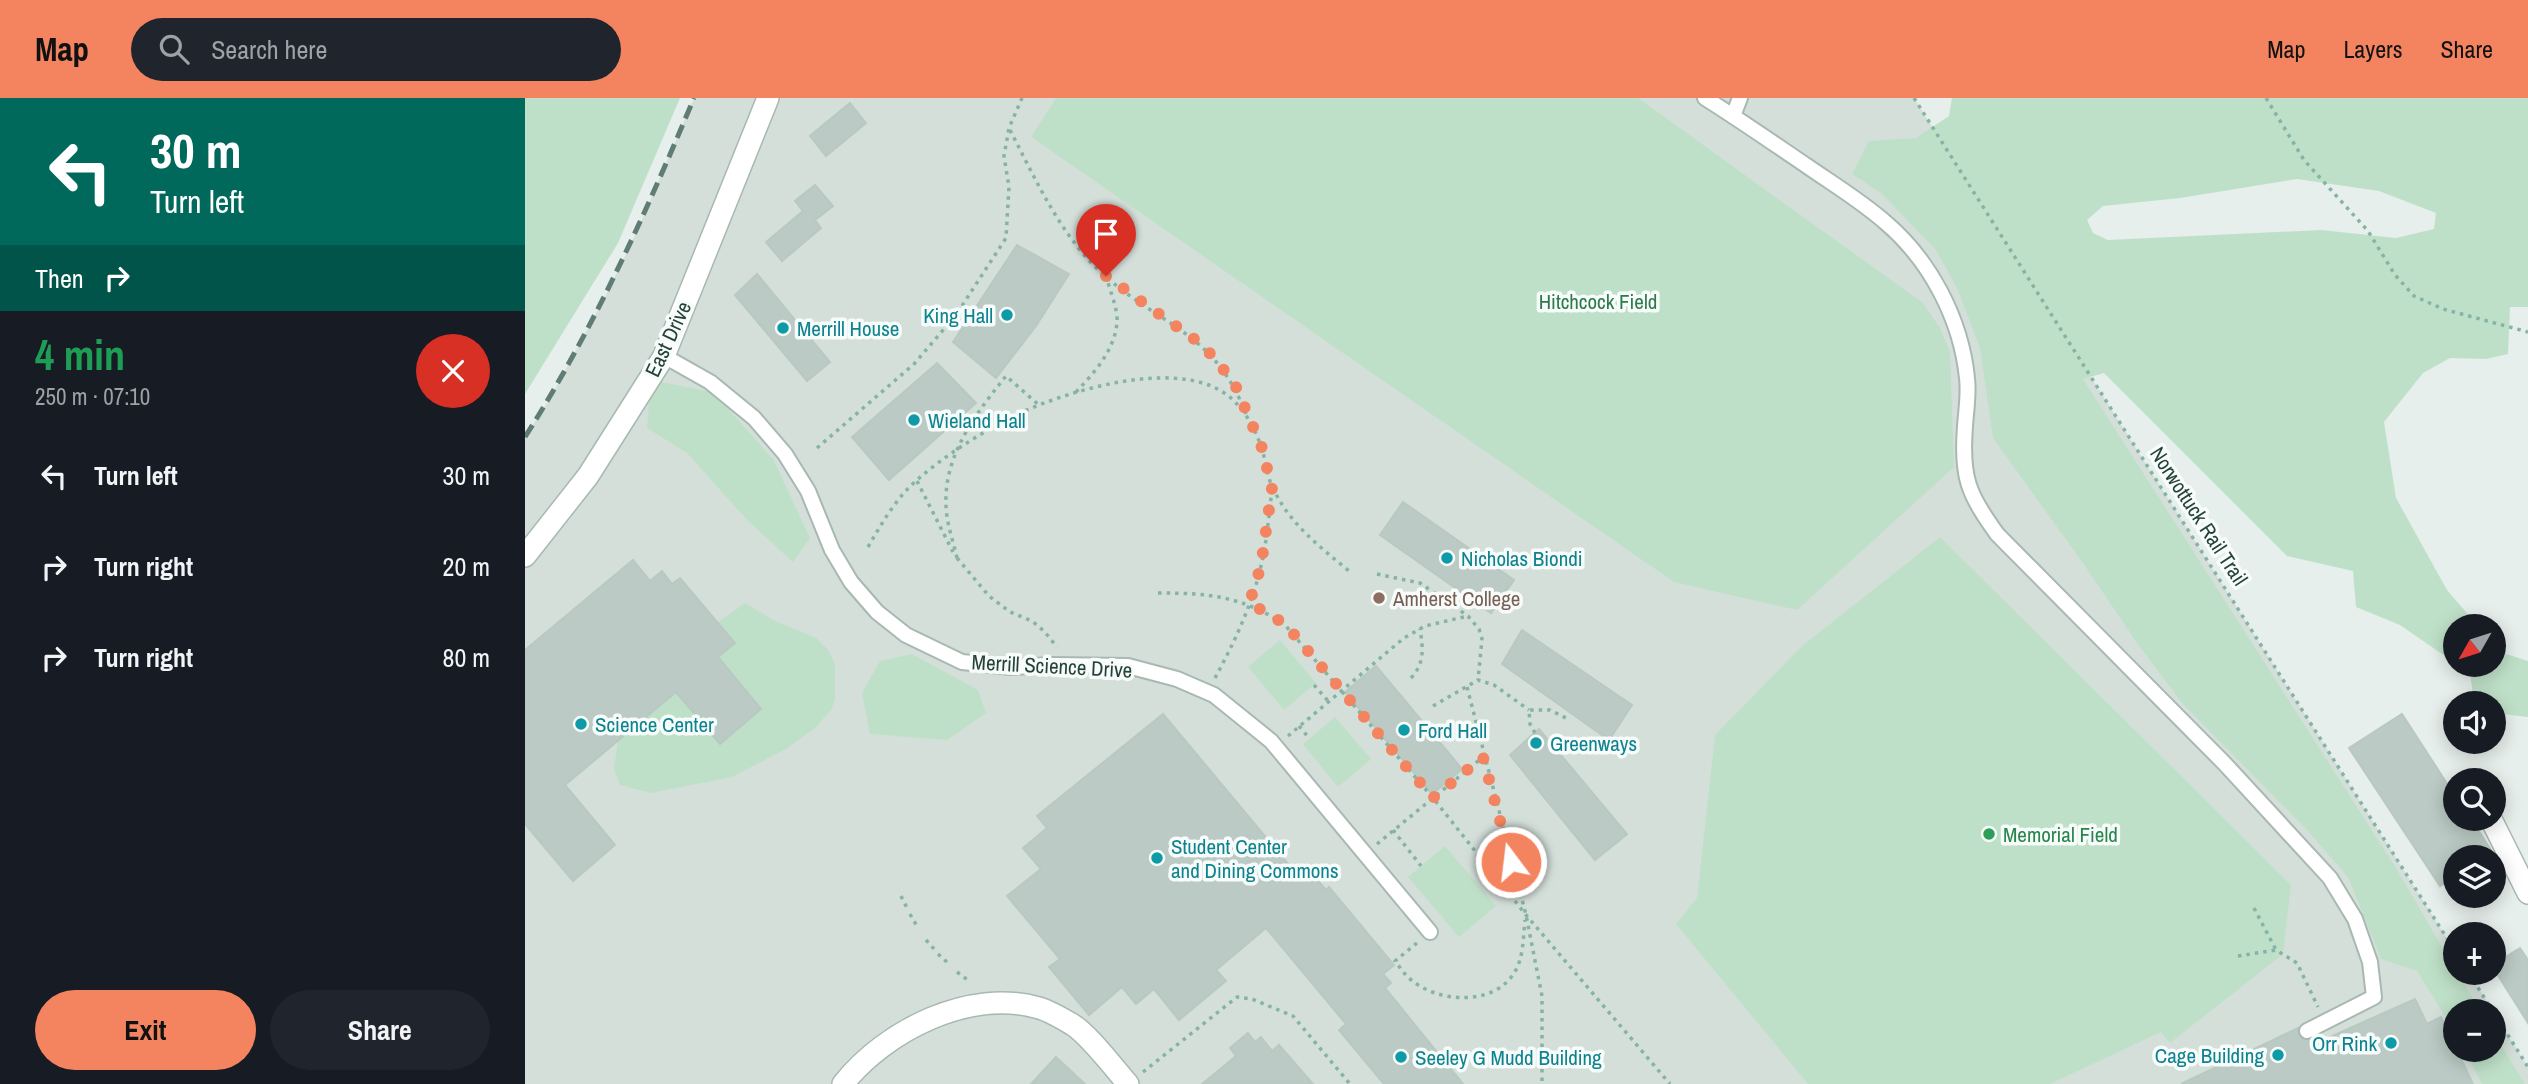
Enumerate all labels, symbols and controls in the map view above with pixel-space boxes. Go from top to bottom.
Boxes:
search box [131,18,621,81]
text: Map [35,27,89,71]
icon: search [155,30,193,68]
text: Search here [211,32,327,67]
text: Map [2267,33,2305,65]
text: Layers [2343,33,2402,65]
text: Share [2440,33,2493,65]
text: 30 m [150,117,242,183]
icon: left [35,126,126,217]
text: Turn left [150,180,244,223]
pin [1076,204,1136,276]
icon: arrive [1087,215,1125,253]
icon: right [98,259,136,297]
text: Then [35,261,84,296]
park label: Hitchcock Field [1539,287,1657,316]
street label: East Drive [638,296,698,382]
place label: King Hall [923,301,993,330]
marker: King Hall [999,307,1015,323]
place label: Merrill House [797,314,899,343]
marker: Merrill House [775,320,791,336]
text: 4 min [35,327,125,383]
button: close [416,334,490,408]
text: 250 m · 07:10 [35,381,150,412]
place label: Wieland Hall [928,406,1026,435]
marker: Wieland Hall [906,412,922,428]
street label: Norwottuck Rail Trail [2143,441,2255,591]
icon: left [35,457,73,495]
text: Turn left [94,458,178,493]
text: 30 m [443,458,490,493]
place label: Nicholas Biondi [1461,544,1583,573]
icon: right [35,548,73,586]
text: Turn right [94,549,193,584]
text: 20 m [443,549,490,584]
marker: Nicholas Biondi [1439,550,1455,566]
place label: Amherst College [1392,584,1520,613]
marker: Amherst College [1371,590,1387,606]
north arrow [2443,614,2506,677]
map controls [2443,614,2506,1062]
icon: right [35,639,73,677]
text: Turn right [94,640,193,675]
text: 80 m [443,640,490,675]
street label: Merrill Science Drive [971,647,1133,685]
button: sound [2443,691,2506,754]
place label: Science Center [595,710,714,739]
marker: Science Center [573,716,589,732]
place label: Ford Hall [1418,716,1487,745]
marker: Ford Hall [1396,722,1412,738]
place label: Greenways [1550,729,1637,758]
marker: Greenways [1528,735,1544,751]
button: search [2443,768,2506,831]
place label: Memorial Field [2003,820,2118,849]
position arrow [1474,825,1548,899]
marker: Memorial Field [1981,826,1997,842]
place label: Student Center and Dining Commons [1171,832,1339,885]
button: layers [2443,845,2506,908]
marker: Student Center and Dining Commons [1149,850,1165,866]
button: + [2443,922,2506,985]
button: Exit [35,990,256,1070]
button: Share [270,990,490,1070]
button: − [2443,999,2506,1062]
place label: Orr Rink [2312,1029,2377,1058]
marker: Orr Rink [2383,1035,2399,1051]
place label: Cage Building [2155,1041,2264,1070]
place label: Seeley G Mudd Building [1415,1043,1602,1072]
marker: Cage Building [2270,1047,2286,1063]
marker: Seeley G Mudd Building [1393,1049,1409,1065]

